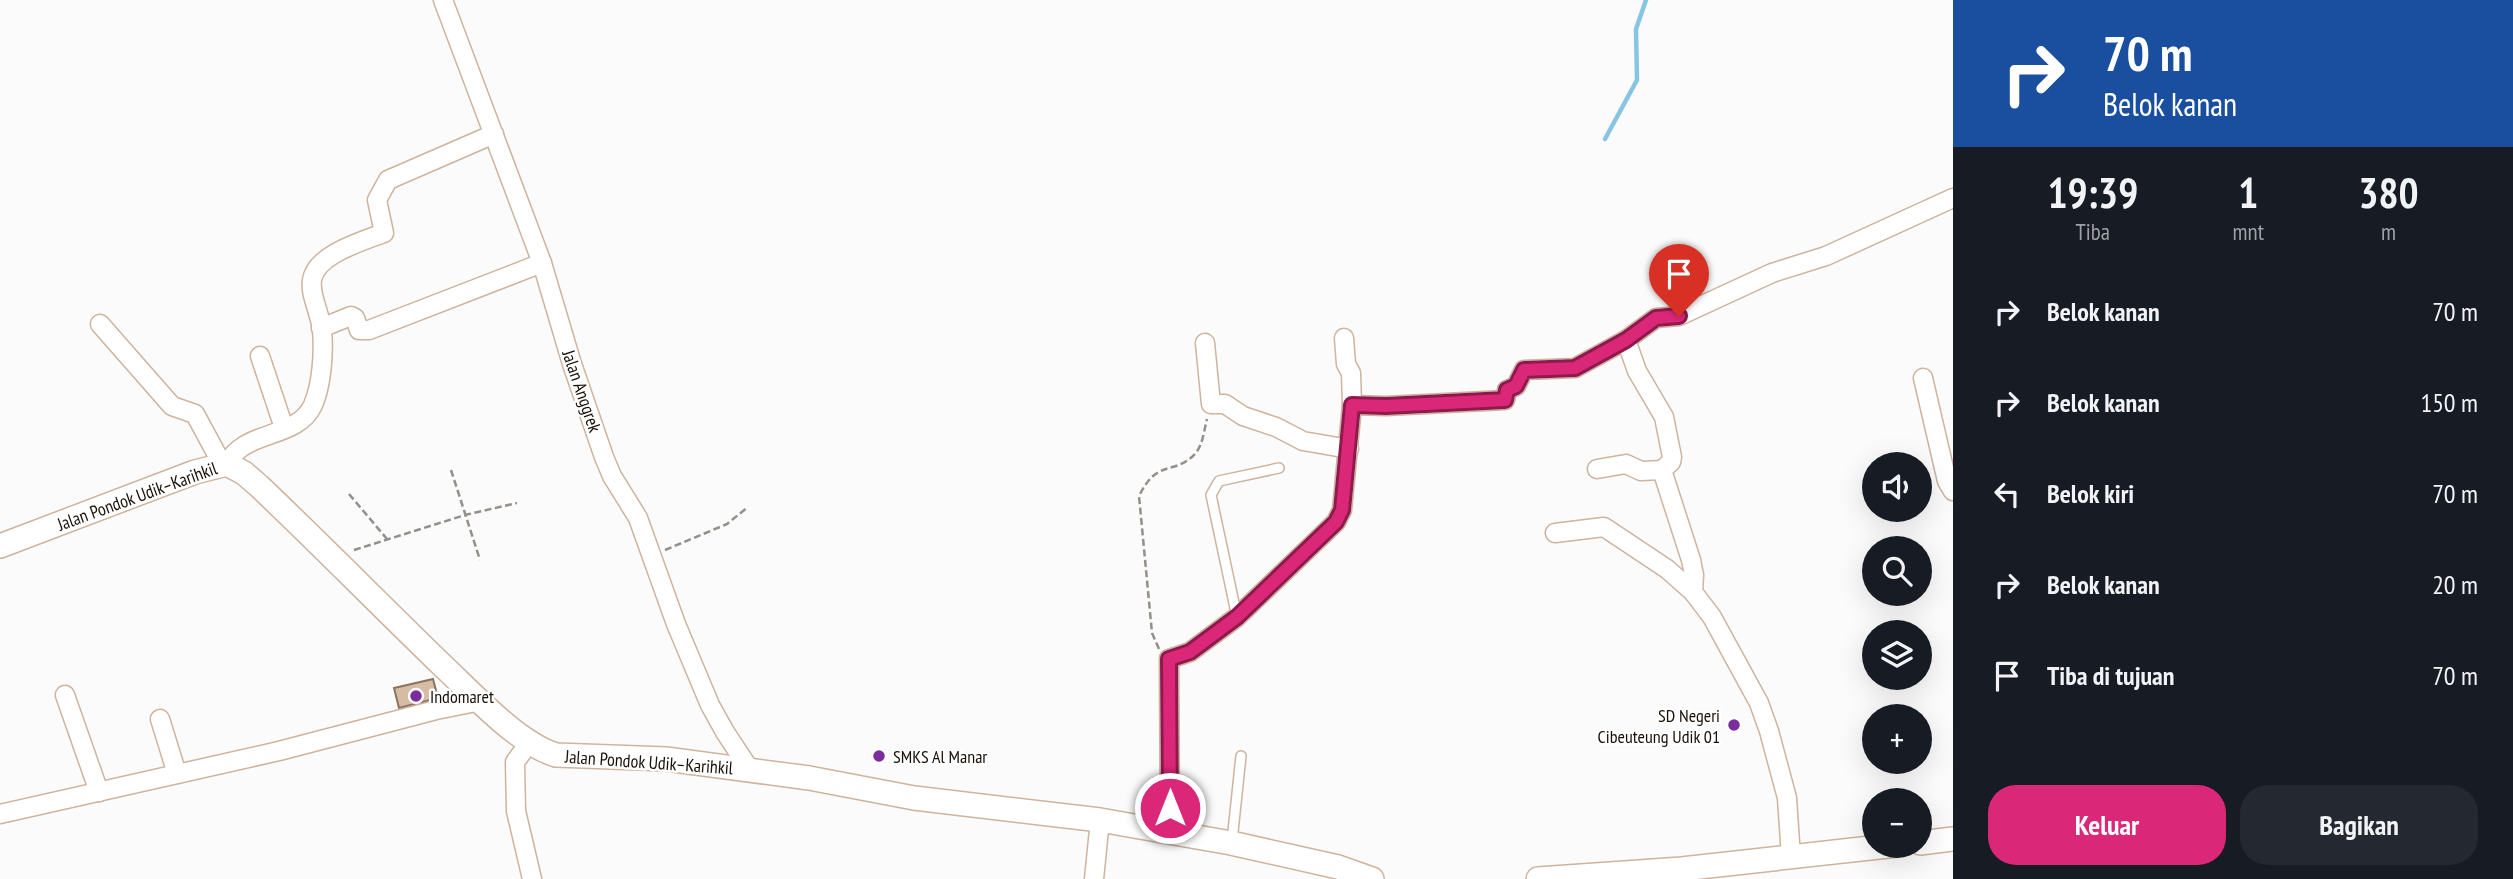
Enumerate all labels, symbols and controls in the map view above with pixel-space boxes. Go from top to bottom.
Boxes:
text: 70 m [2103,21,2192,85]
icon: right [1988,28,2079,119]
text: Belok kanan [2103,83,2237,125]
text: 19:39 [2047,165,2138,220]
text: 1 [2238,165,2258,220]
text: 380 [2358,165,2419,220]
text: Tiba [2076,217,2110,246]
text: mnt [2233,217,2264,246]
text: m [2381,217,2396,246]
pin [1649,244,1709,316]
icon: arrive [1660,255,1698,293]
icon: right [1988,293,2026,331]
text: Belok kanan [2047,295,2160,328]
text: 70 m [2432,295,2478,328]
street label: Jalan Anggrek [557,346,607,435]
icon: right [1988,384,2026,422]
text: Belok kanan [2047,386,2160,419]
text: 150 m [2420,386,2478,419]
map controls [1862,452,1932,858]
button: sound [1862,452,1932,522]
street label: Jalan Pondok Udik–Karihkil [53,456,221,536]
icon: left [1988,475,2026,513]
text: Belok kiri [2047,477,2134,510]
text: 70 m [2432,477,2478,510]
button: search [1862,536,1932,606]
icon: right [1988,566,2026,604]
text: Belok kanan [2047,568,2160,601]
text: 20 m [2432,568,2478,601]
button: layers [1862,620,1932,690]
icon: arrive [1988,657,2026,695]
text: Tiba di tujuan [2047,659,2175,692]
text: 70 m [2432,659,2478,692]
place label: Indomaret [430,685,494,708]
marker: Indomaret [408,688,424,704]
place label: SD Negeri Cibeuteung Udik 01 [1598,704,1720,748]
button: + [1862,704,1932,774]
marker: SD Negeri Cibeuteung Udik 01 [1726,717,1742,733]
street label: Jalan Pondok Udik–Karihkil [563,745,735,779]
place label: SMKS Al Manar [893,745,987,768]
marker: SMKS Al Manar [871,748,887,764]
position arrow [1133,771,1207,845]
button: Keluar [1988,785,2226,865]
button: Bagikan [2240,785,2478,865]
button: − [1862,788,1932,858]

